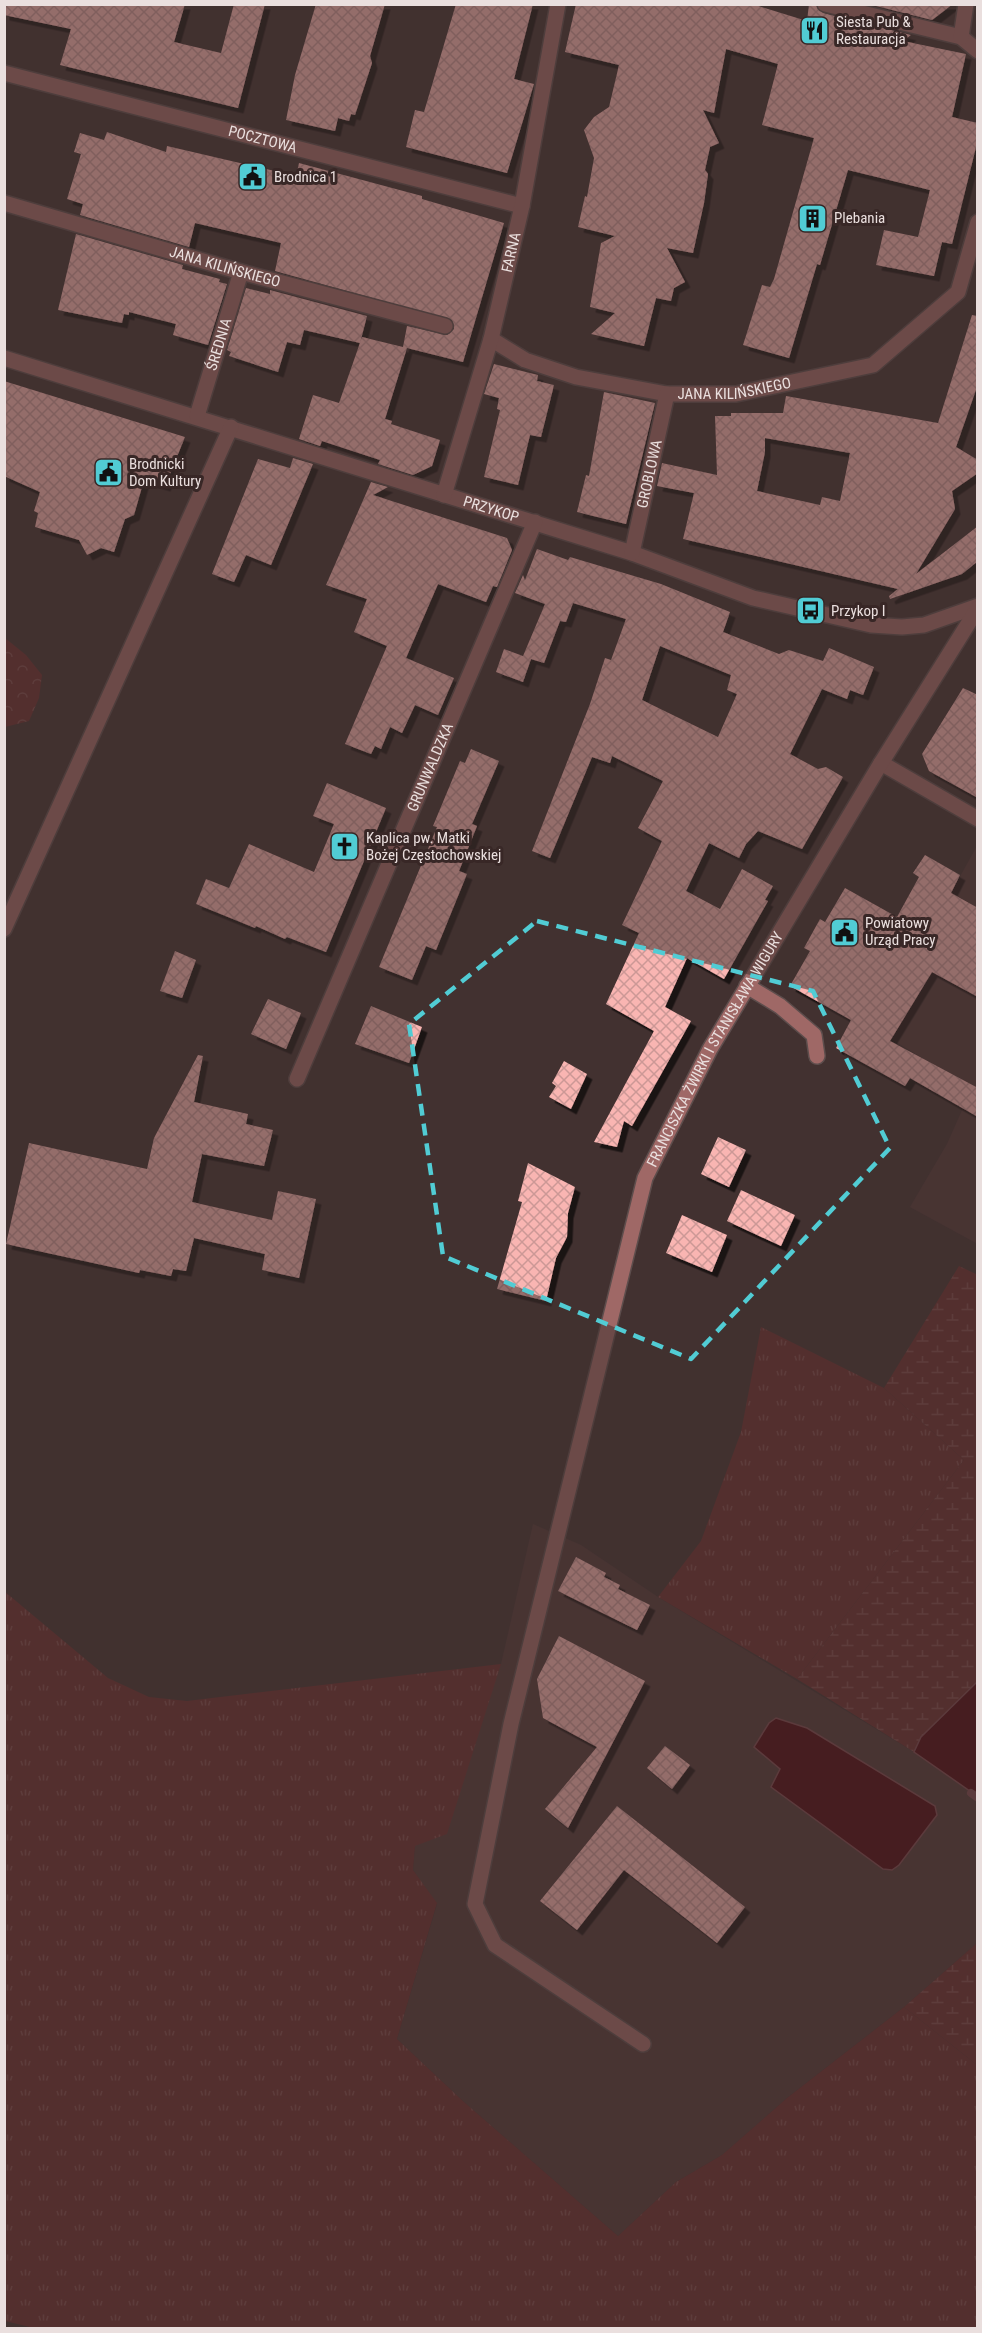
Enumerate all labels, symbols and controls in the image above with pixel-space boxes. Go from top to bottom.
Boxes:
place label: Siesta Pub & Restauracja [836,13,912,48]
restaurant icon: Siesta Pub & Restauracja [799,15,831,47]
street label: POCZTOWA [226,122,299,157]
public building icon: Brodnica 1 [237,161,269,193]
place label: Brodnica 1 [274,168,337,186]
building icon: Plebania [797,202,829,234]
place label: Plebania [834,209,885,227]
street label: FARNA [498,230,525,274]
street label: JANA KILIŃSKIEGO [167,243,282,291]
street label: ŚREDNIA [202,316,235,373]
street label: JANA KILIŃSKIEGO [677,374,793,403]
street label: GROBLOWA [633,438,666,510]
place label: Brodnicki Dom Kultury [129,455,201,490]
public building icon: Brodnicki Dom Kultury [92,457,124,489]
street label: PRZYKOP [461,492,521,526]
bus stop icon: Przykop I [794,595,826,627]
place label: Przykop I [831,602,886,620]
street label: GRUNWALDZKA [403,720,457,814]
place label: Kaplica pw. Matki Bożej Częstochowskiej [366,829,501,864]
church icon: Kaplica pw. Matki Bożej Częstochowskiej [329,831,361,863]
place label: Powiatowy Urząd Pracy [865,914,936,949]
public building icon: Powiatowy Urząd Pracy [828,916,860,948]
street label: FRANCISZKA ŻWIRKI I STANISŁAWA WIGURY [643,928,787,1170]

